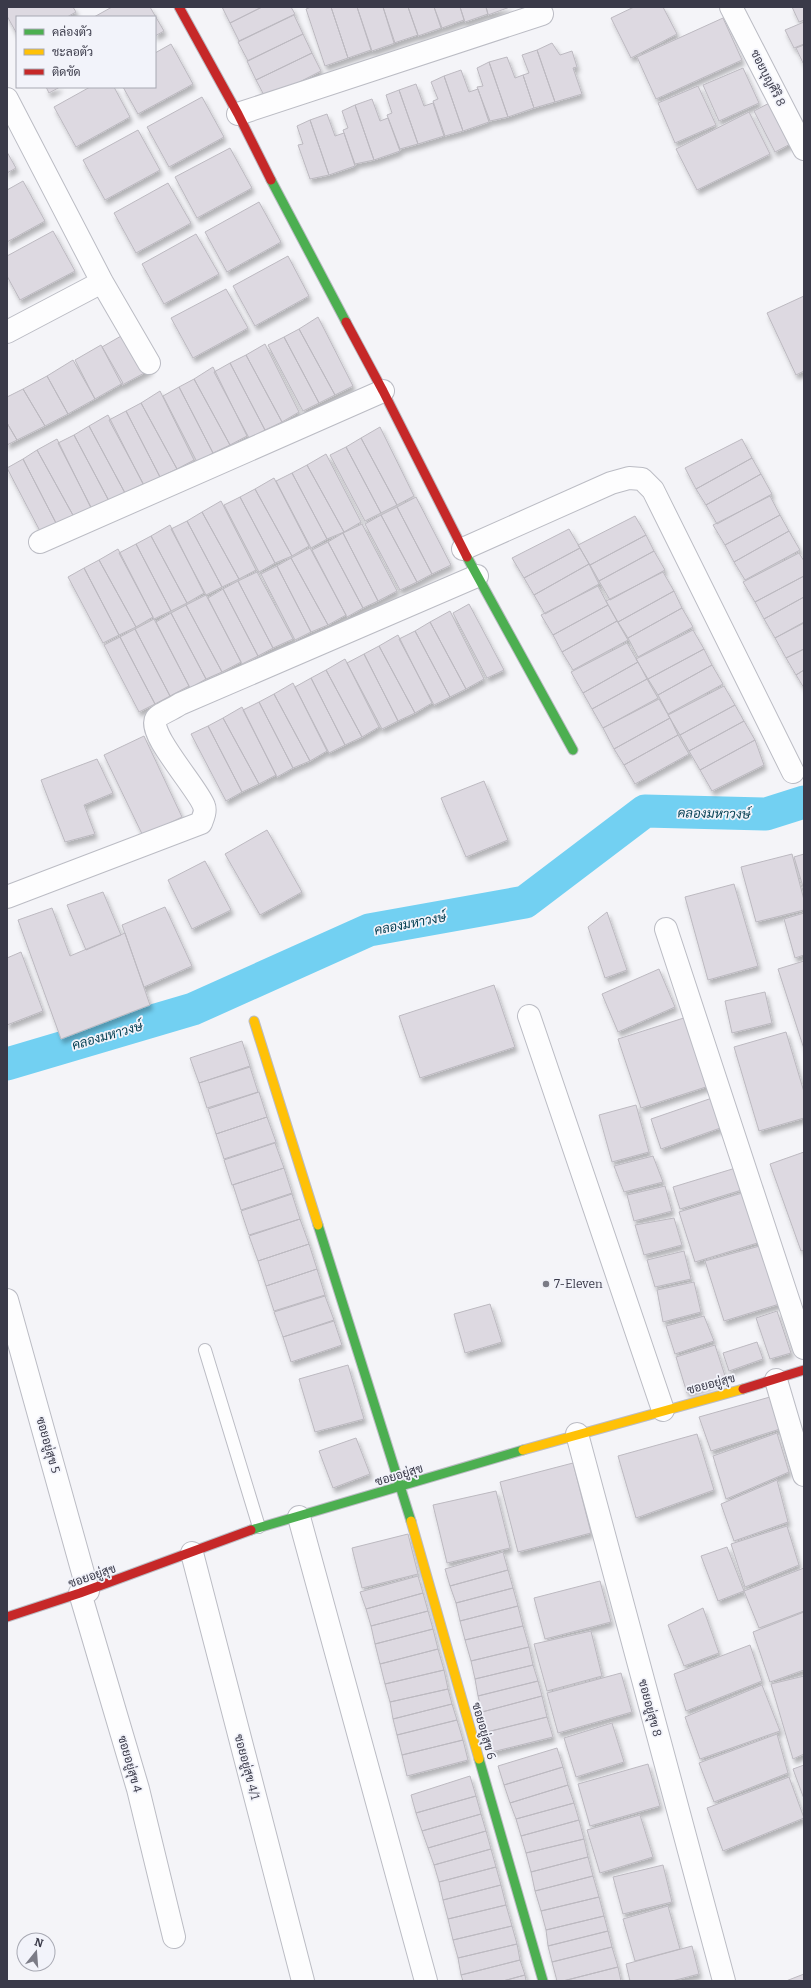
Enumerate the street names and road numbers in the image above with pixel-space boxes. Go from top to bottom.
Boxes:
street label: ซอยบุญศิริ 8 [746,47,788,110]
street label: ซอยอยู่สุข [685,1371,737,1399]
street label: ซอยอยู่สุข 5 [31,1415,63,1475]
street label: ซอยอยู่สุข [373,1461,425,1491]
street label: ซอยอยู่สุข [66,1561,118,1593]
street label: ซอยอยู่สุข 8 [634,1678,664,1739]
street label: ซอยอยู่สุข 6 [467,1701,499,1762]
street label: ซอยอยู่สุข 4/1 [230,1733,263,1802]
street label: ซอยอยู่สุข 4 [113,1734,145,1795]

